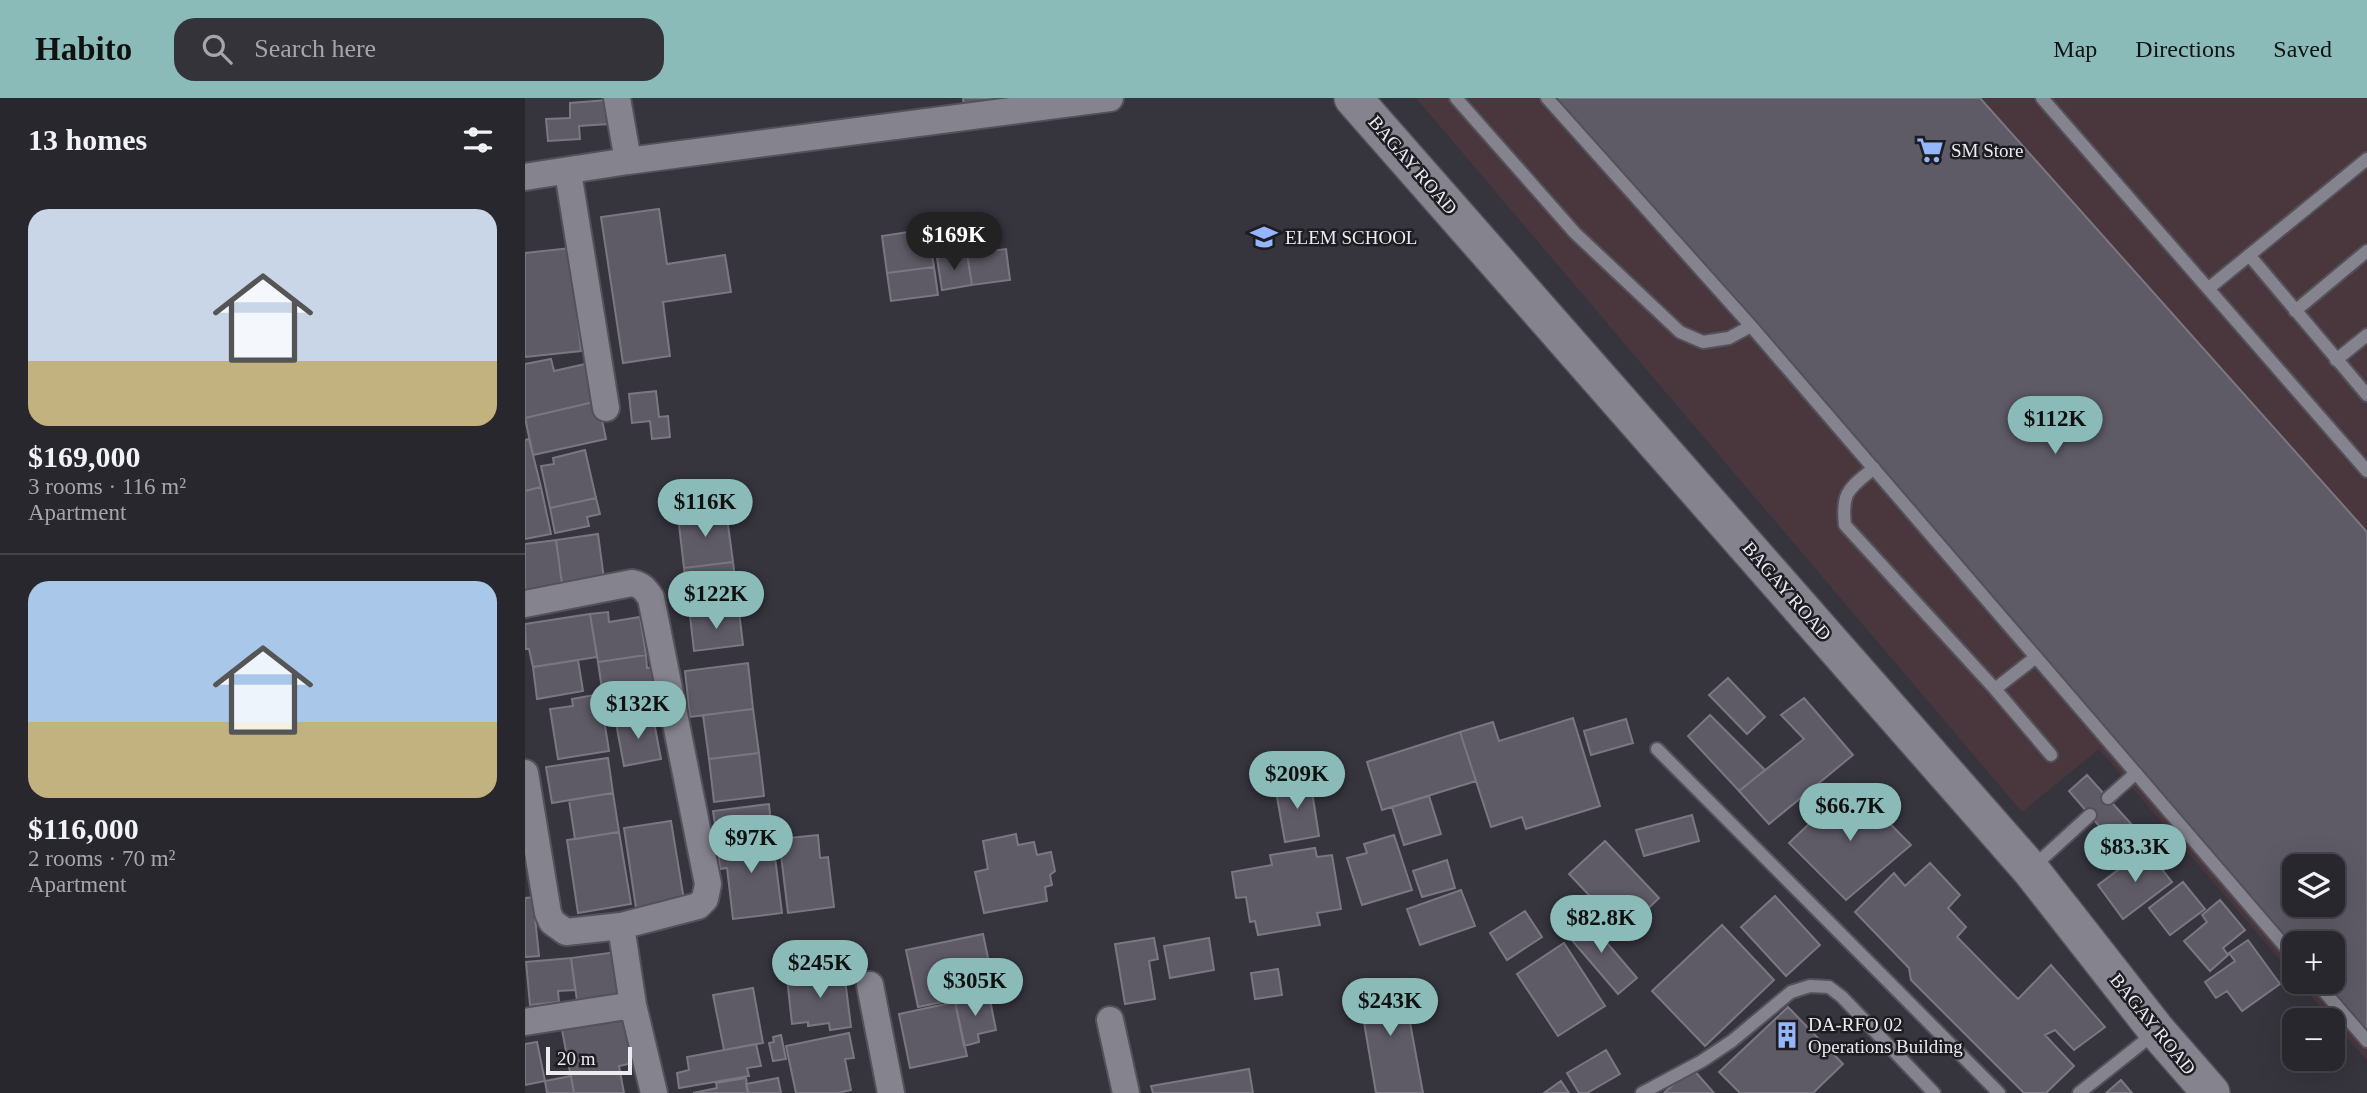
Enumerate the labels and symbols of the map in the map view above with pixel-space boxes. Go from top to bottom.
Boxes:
street label: BAGAY ROAD [1364,111,1462,219]
supermarket icon: SM Store [1915,135,1945,165]
place label: SM Store [1951,140,2023,161]
pin: $169K [905,212,1003,272]
school or university icon: ELEM SCHOOL [1249,222,1279,252]
place label: ELEM SCHOOL [1285,227,1417,248]
pin: $112K [2006,396,2104,456]
pin: $116K [656,480,754,539]
street label: BAGAY ROAD [1738,537,1836,645]
pin: $122K [667,572,765,631]
pin: $132K [589,682,687,741]
pin: $209K [1248,752,1346,811]
pin: $66.7K [1793,784,1907,843]
pin: $97K [710,816,792,875]
pin: $83.3K [2078,824,2192,884]
pin: $82.8K [1544,896,1658,955]
pin: $245K [771,940,869,1000]
pin: $305K [926,958,1024,1018]
street label: BAGAY ROAD [2106,969,2200,1079]
pin: $243K [1341,978,1439,1038]
place label: DA-RFO 02 Operations Building [1808,1014,1963,1057]
building icon: DA-RFO 02 Operations Building [1772,1020,1802,1050]
scale bar [546,1044,632,1076]

